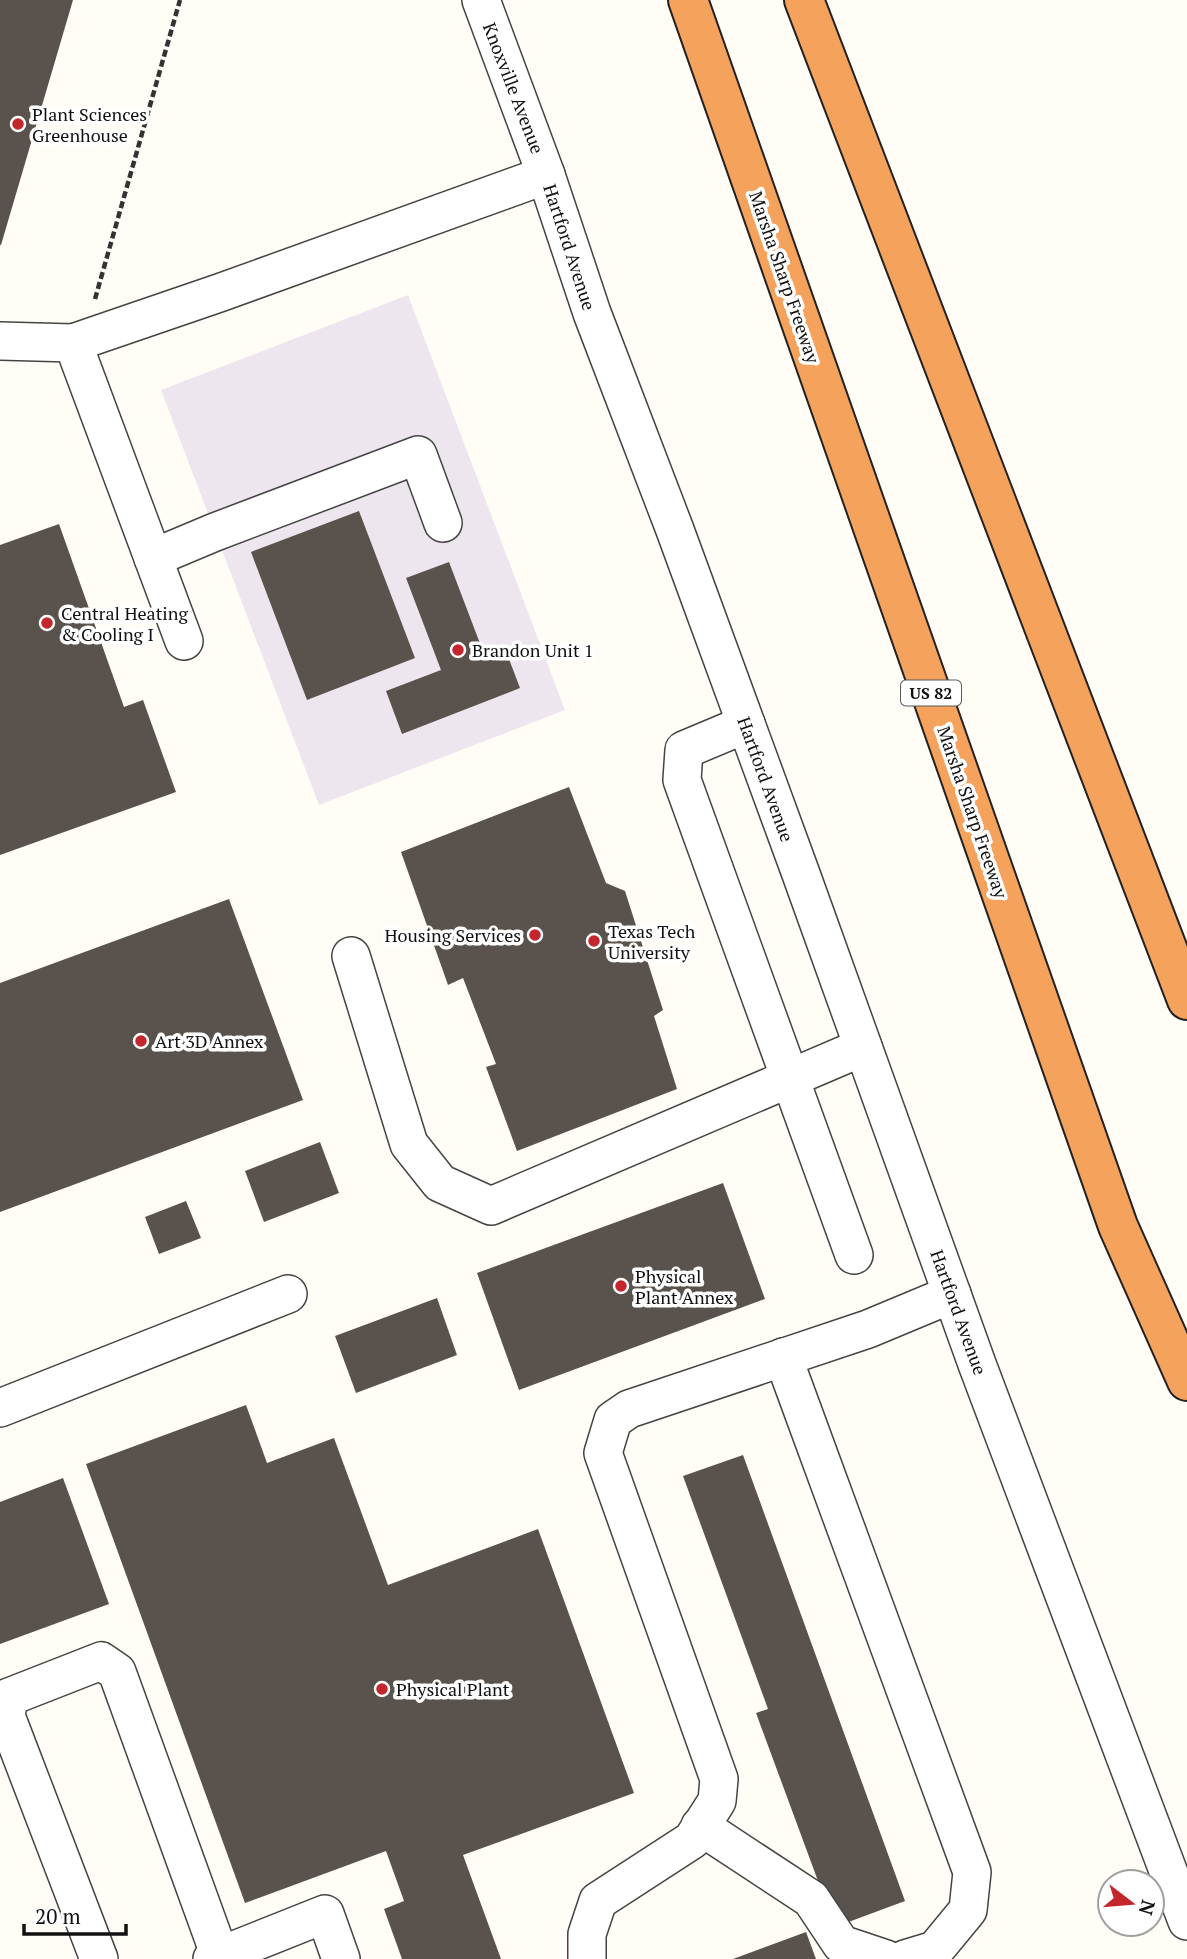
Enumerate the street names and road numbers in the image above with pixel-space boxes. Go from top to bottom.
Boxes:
street label: Knoxville Avenue [478,19,550,157]
street label: Hartford Avenue [538,181,602,313]
street label: Marsha Sharp Freeway [744,188,826,367]
road number: US 82 [901,680,961,706]
street label: Hartford Avenue [732,713,800,845]
street label: Marsha Sharp Freeway [932,723,1014,902]
street label: Hartford Avenue [925,1246,993,1378]

